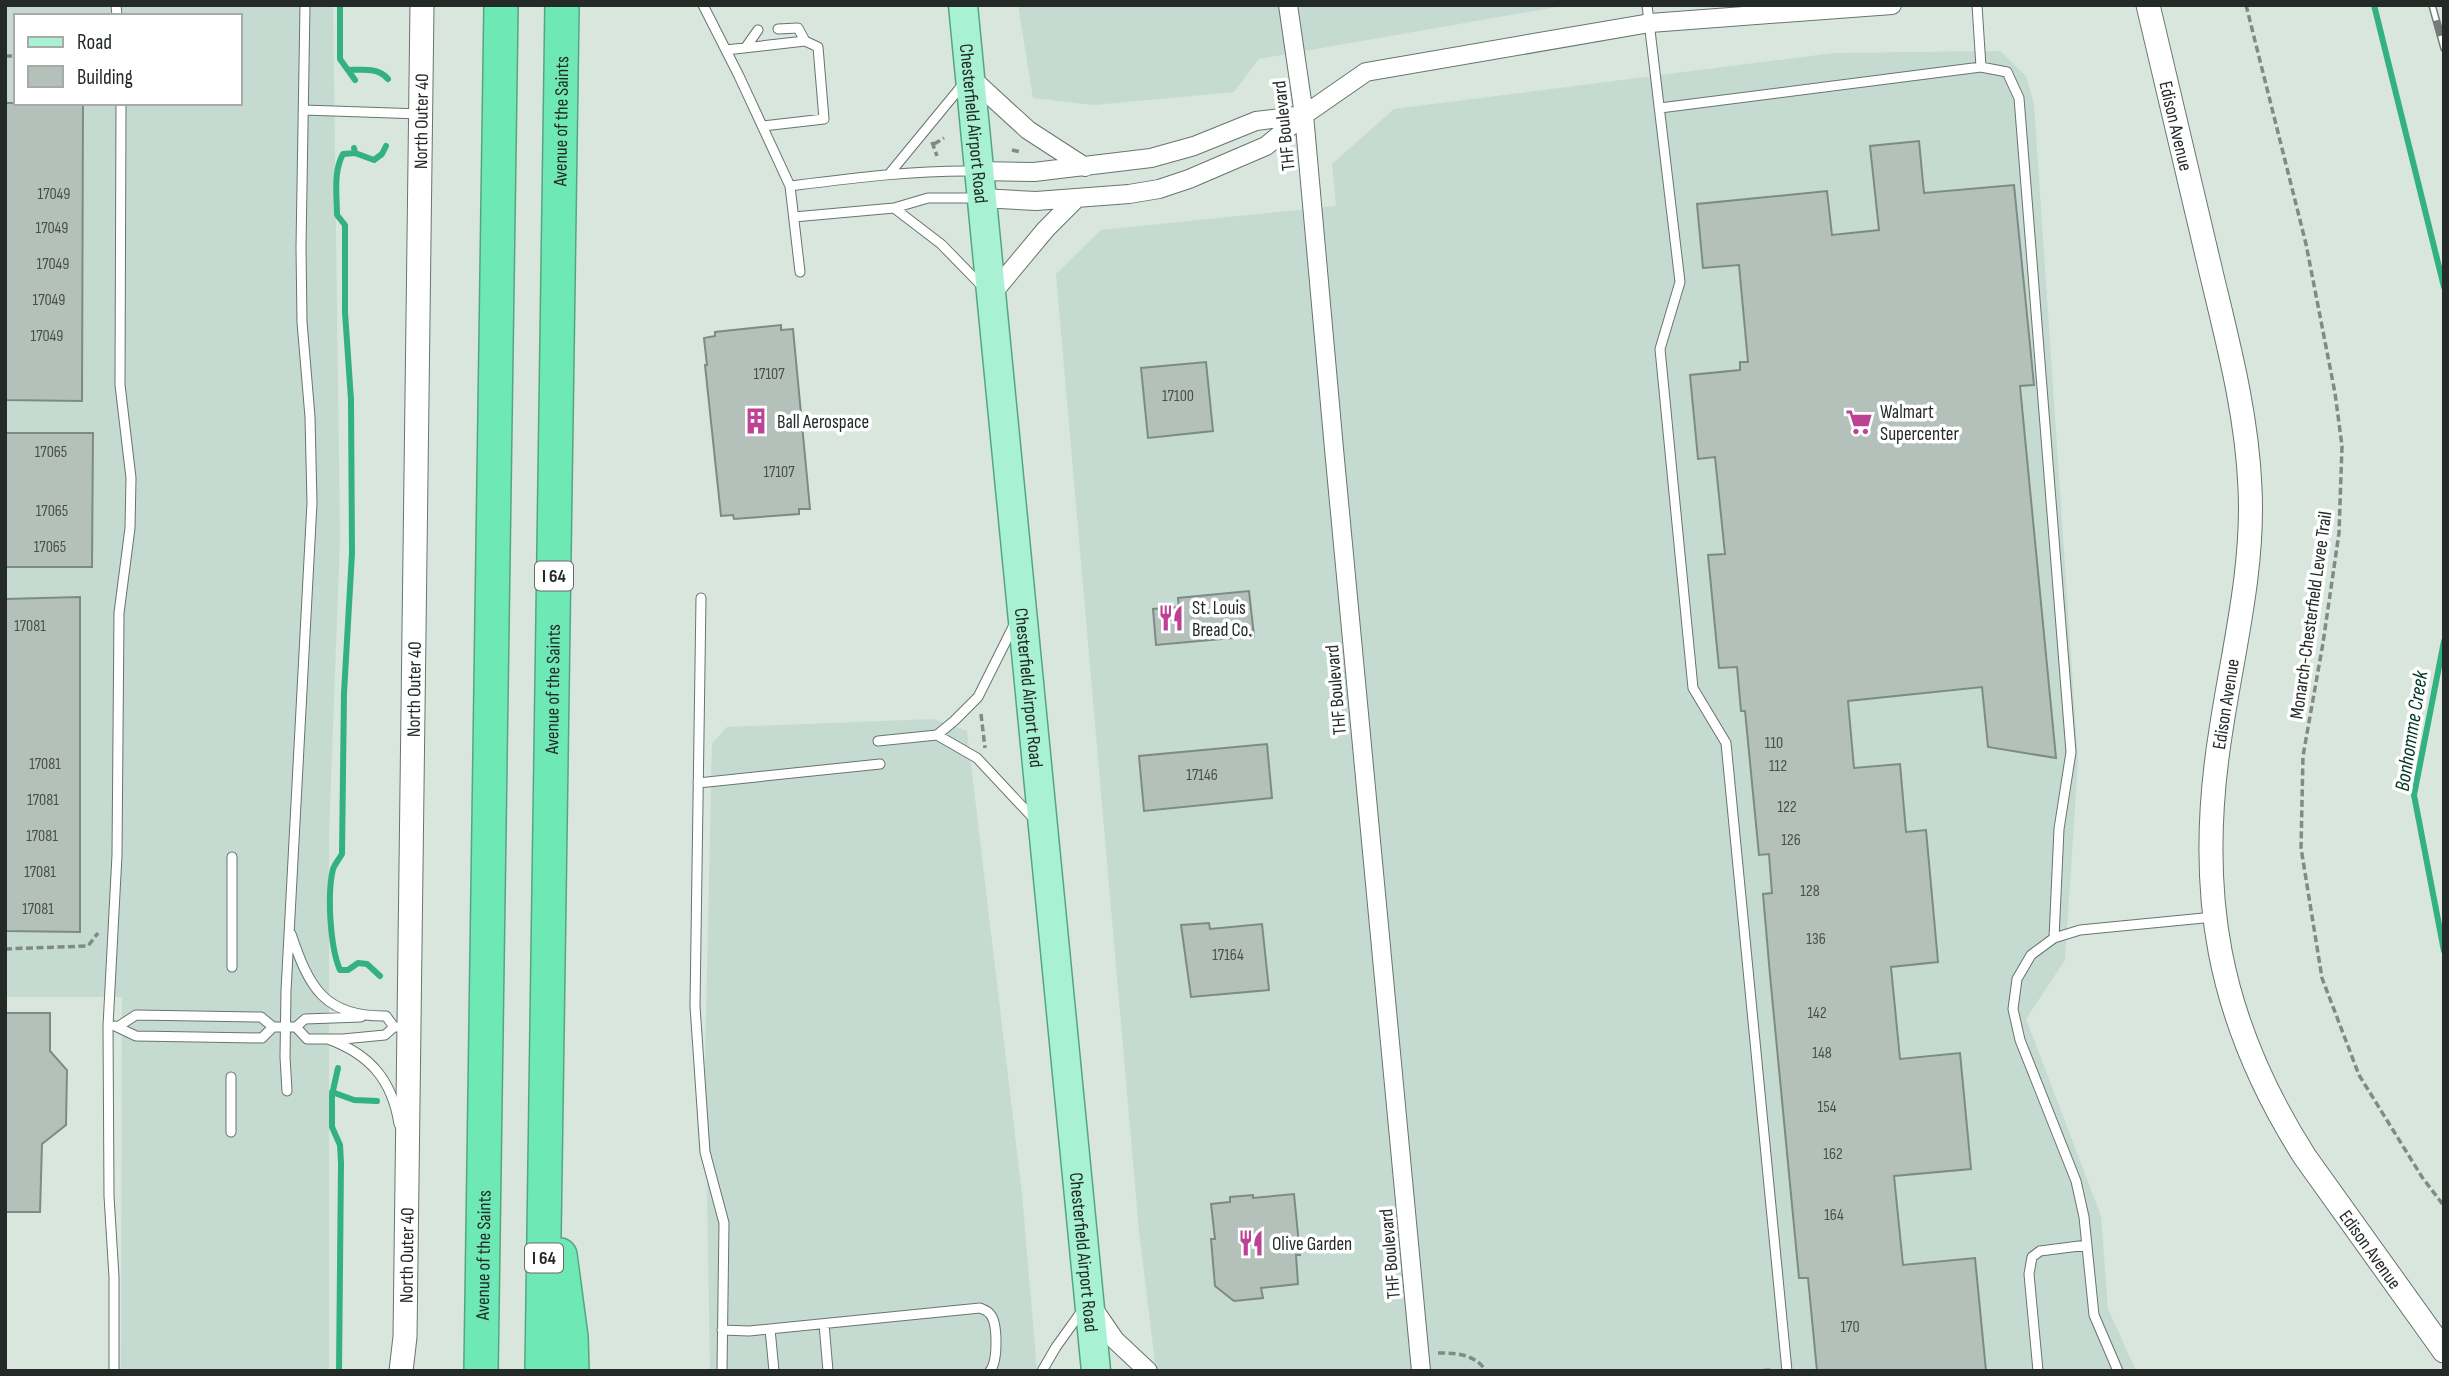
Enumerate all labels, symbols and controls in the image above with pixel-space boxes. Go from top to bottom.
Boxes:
legend [14,14,242,105]
text: Road [77,30,112,55]
street label: Chesterfield Airport Road [954,43,992,205]
street label: Avenue of the Saints [549,56,574,187]
text: Building [77,65,133,90]
street label: North Outer 40 [410,73,434,169]
street label: Edison Avenue [2153,79,2197,173]
street label: THF Boulevard [1268,80,1301,172]
house number: 17049 [38,185,70,204]
house number: 17049 [36,219,68,238]
house number: 17049 [37,255,69,274]
house number: 17049 [33,291,65,310]
house number: 17049 [31,327,63,346]
house number: 17107 [753,365,785,384]
house number: 17100 [1162,387,1194,406]
place label: Walmart Supercenter [1880,401,1959,446]
building icon: Ball Aerospace [741,406,771,436]
supermarket icon: Walmart Supercenter [1844,407,1874,437]
place label: Ball Aerospace [777,411,869,434]
house number: 17065 [35,443,67,462]
house number: 17107 [763,463,795,482]
house number: 17065 [36,502,68,521]
street label: Monarch-Chesterfield Levee Trail [2286,510,2337,720]
house number: 17065 [34,538,66,557]
road number: I 64 [535,562,573,590]
place label: St. Louis Bread Co. [1192,597,1252,642]
restaurant icon: St. Louis Bread Co. [1156,603,1186,633]
street label: Chesterfield Airport Road [1009,607,1047,769]
house number: 17081 [14,617,46,636]
street label: Avenue of the Saints [541,624,566,755]
street label: North Outer 40 [403,641,427,737]
street label: THF Boulevard [1321,644,1352,736]
street label: Edison Avenue [2208,657,2245,751]
water label: Bonhomme Creek [2390,668,2434,793]
house number: 110 [1765,734,1783,753]
house number: 17081 [29,755,61,774]
house number: 112 [1769,757,1787,776]
house number: 17146 [1186,766,1218,785]
house number: 17081 [27,791,59,810]
house number: 122 [1778,798,1796,817]
house number: 17081 [26,827,58,846]
house number: 126 [1781,831,1801,850]
house number: 17081 [24,863,56,882]
house number: 128 [1800,882,1820,901]
house number: 17081 [22,900,54,919]
house number: 136 [1806,930,1826,949]
house number: 17164 [1212,946,1244,965]
house number: 142 [1808,1004,1826,1023]
house number: 148 [1812,1044,1832,1063]
house number: 154 [1818,1098,1837,1117]
house number: 162 [1823,1145,1843,1164]
street label: Chesterfield Airport Road [1064,1171,1102,1333]
street label: Avenue of the Saints [472,1190,497,1321]
house number: 164 [1824,1206,1844,1225]
street label: Edison Avenue [2334,1206,2406,1294]
street label: North Outer 40 [395,1207,420,1303]
street label: THF Boulevard [1375,1208,1406,1300]
restaurant icon: Olive Garden [1236,1228,1266,1258]
place label: Olive Garden [1272,1233,1352,1256]
road number: I 64 [525,1244,563,1273]
house number: 170 [1840,1318,1860,1337]

